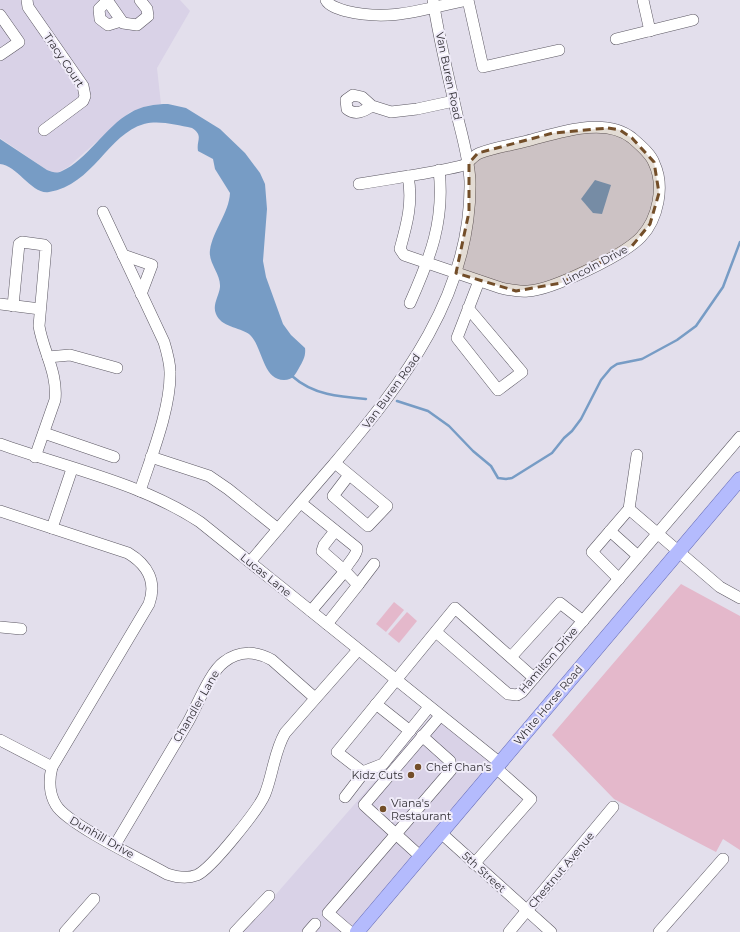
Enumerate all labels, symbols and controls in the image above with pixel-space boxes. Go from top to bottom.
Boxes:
street label: Tracy Court [41,30,88,90]
street label: Van Buren Road [433,31,465,121]
street label: Lincoln Drive [560,242,630,288]
street label: Van Buren Road [359,351,423,431]
street label: Lucas Lane [238,550,295,600]
street label: Hamilton Drive [515,624,581,696]
street label: White Horse Road [510,662,586,748]
street label: Chandler Lane [170,667,222,744]
place label: Chef Chan's [426,760,492,774]
marker: Chef Chan's [413,762,423,772]
place label: Kidz Cuts [351,768,404,782]
marker: Kidz Cuts [406,770,416,780]
place label: Viana's Restaurant [391,796,452,823]
marker: Viana's Restaurant [378,804,388,814]
street label: Dunhill Drive [67,813,137,861]
street label: Chestnut Avenue [525,829,597,911]
street label: 5th Street [459,849,509,896]

